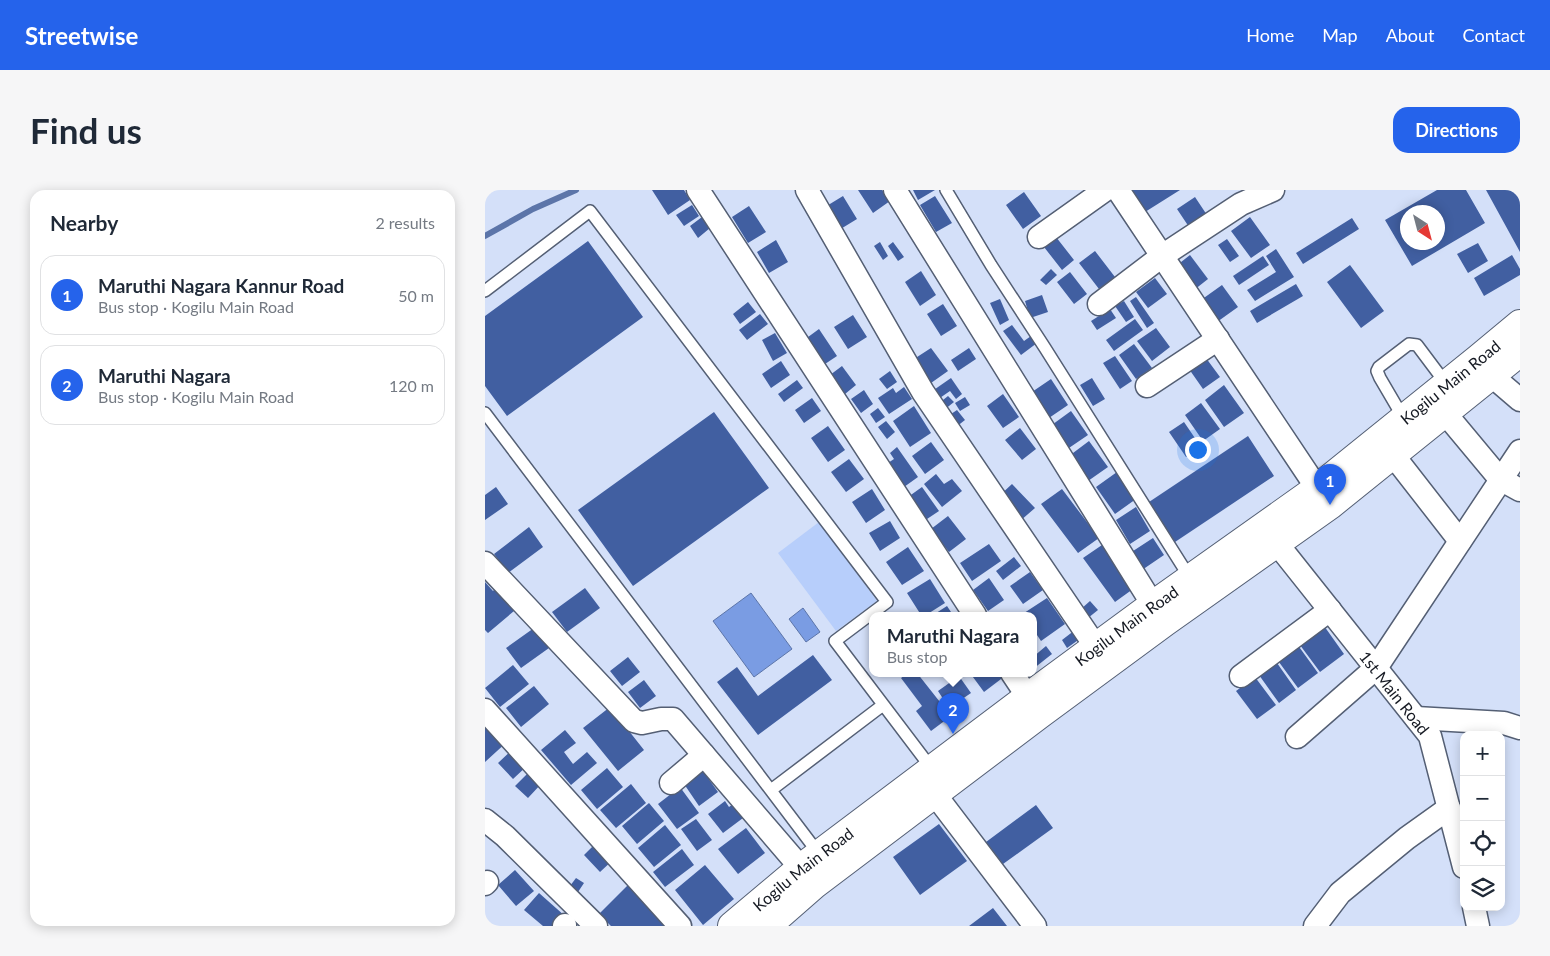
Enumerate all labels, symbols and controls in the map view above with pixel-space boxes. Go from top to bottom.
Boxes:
text: Streetwise [25,21,138,50]
text: Home [1246,24,1294,46]
text: Map [1322,24,1358,46]
text: About [1386,24,1435,46]
text: Contact [1463,24,1525,46]
button: Directions [1393,107,1520,153]
text: Find us [30,109,142,151]
north arrow [1400,205,1445,250]
text: Nearby [50,210,118,235]
text: 2 results [375,213,435,232]
text: Maruthi Nagara Kannur Road [98,274,344,297]
text: 1 [62,286,72,305]
text: 50 m [398,286,434,305]
text: Bus stop · Kogilu Main Road [98,297,294,316]
street label: Kogilu Main Road [1396,336,1503,428]
text: Maruthi Nagara [98,364,231,387]
text: 2 [62,376,72,395]
text: 120 m [389,376,434,395]
text: Bus stop · Kogilu Main Road [98,387,294,406]
your location [1185,437,1211,463]
pin: 1 [1314,464,1346,505]
street label: Kogilu Main Road [1071,581,1181,669]
popup [869,612,1037,677]
text: Maruthi Nagara [887,624,1019,647]
text: Bus stop [887,647,947,666]
street label: 1st Main Road [1356,647,1434,738]
pin: 2 [937,693,969,734]
map controls [1460,731,1505,911]
button: + [1460,731,1505,776]
button: − [1460,776,1505,821]
button: locate [1460,821,1505,866]
street label: Kogilu Main Road [748,823,857,914]
button: layers [1460,866,1505,911]

